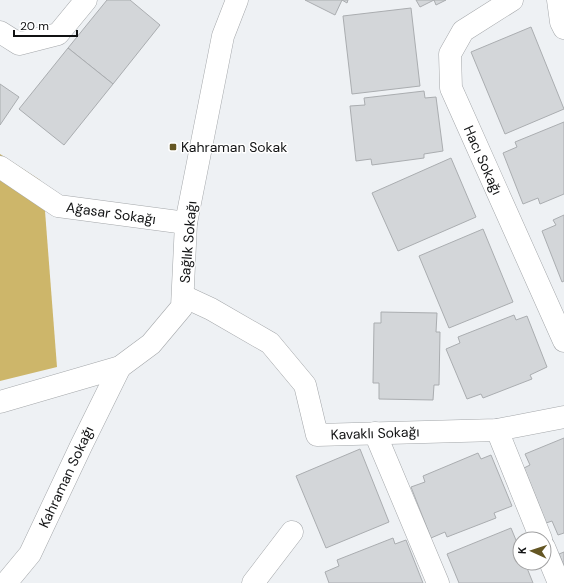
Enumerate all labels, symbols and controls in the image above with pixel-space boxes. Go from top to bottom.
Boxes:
scale bar [14,12,77,38]
text: 20 m [20,18,49,34]
street label: Hacı Sokağı [460,123,506,197]
place label: Kahraman Sokak [181,138,287,156]
marker: Kahraman Sokak [168,142,178,152]
street label: Ağasar Sokağı [65,198,157,228]
street label: Sağlık Sokağı [175,200,201,284]
street label: Kavaklı Sokağı [330,422,420,444]
street label: Kahraman Sokağı [35,423,97,531]
north arrow [512,531,552,571]
text: K [515,547,529,554]

